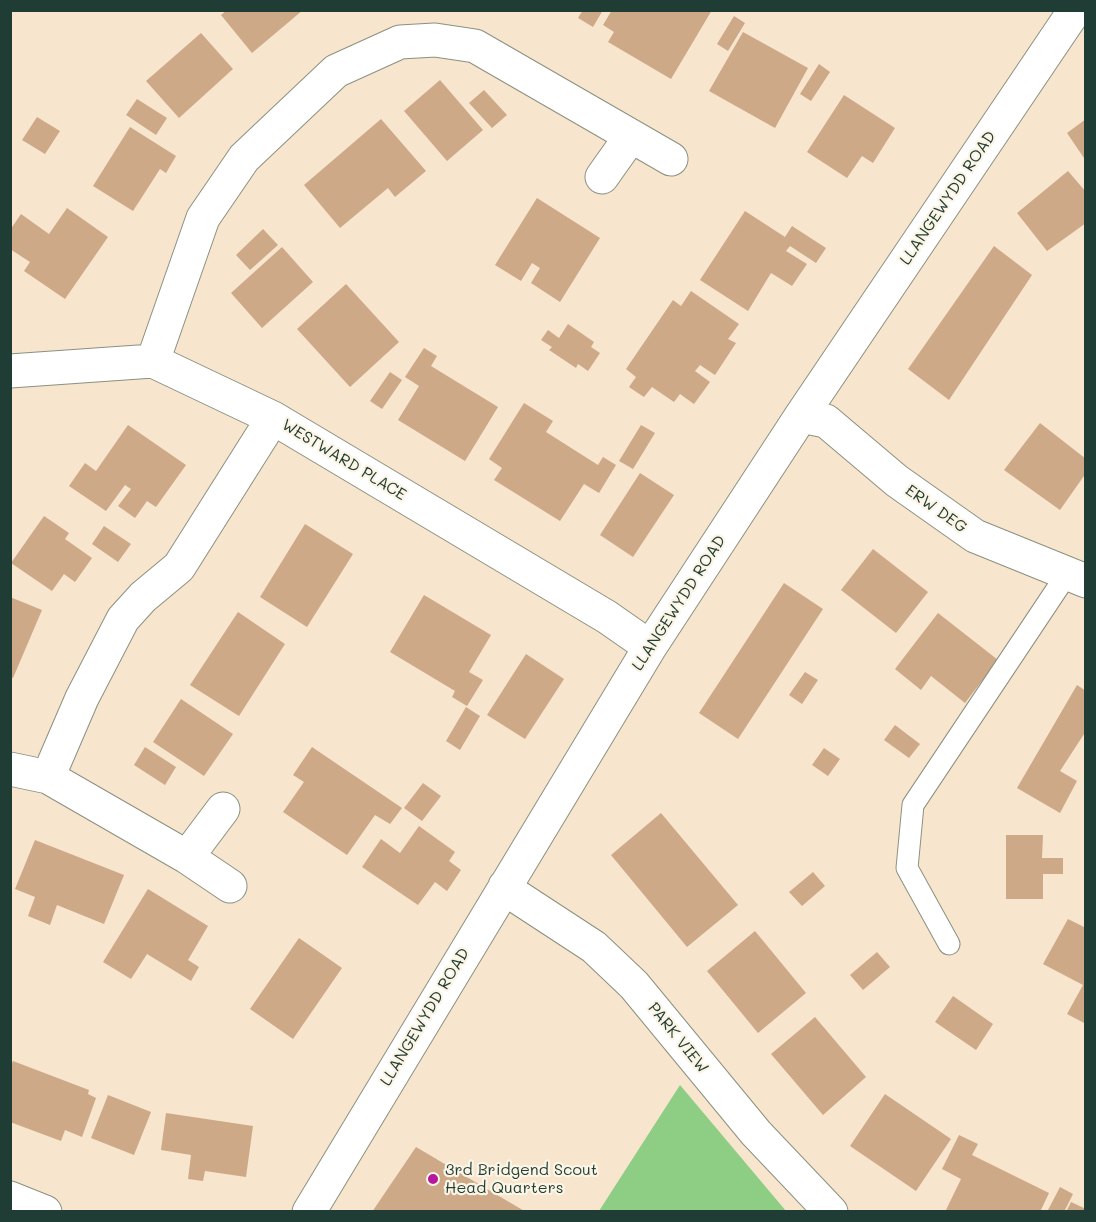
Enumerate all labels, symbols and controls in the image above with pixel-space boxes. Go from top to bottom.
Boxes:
street label: LLANGEWYDD ROAD [896,127,1000,269]
street label: WESTWARD PLACE [278,415,410,505]
street label: ERW DEG [902,481,970,537]
street label: LLANGEWYDD ROAD [628,532,730,674]
street label: LLANGEWYDD ROAD [376,945,474,1089]
street label: PARK VIEW [644,999,712,1077]
place label: 3rd Bridgend Scout Head Quarters [445,1160,598,1198]
marker: 3rd Bridgend Scout Head Quarters [426,1172,440,1186]

